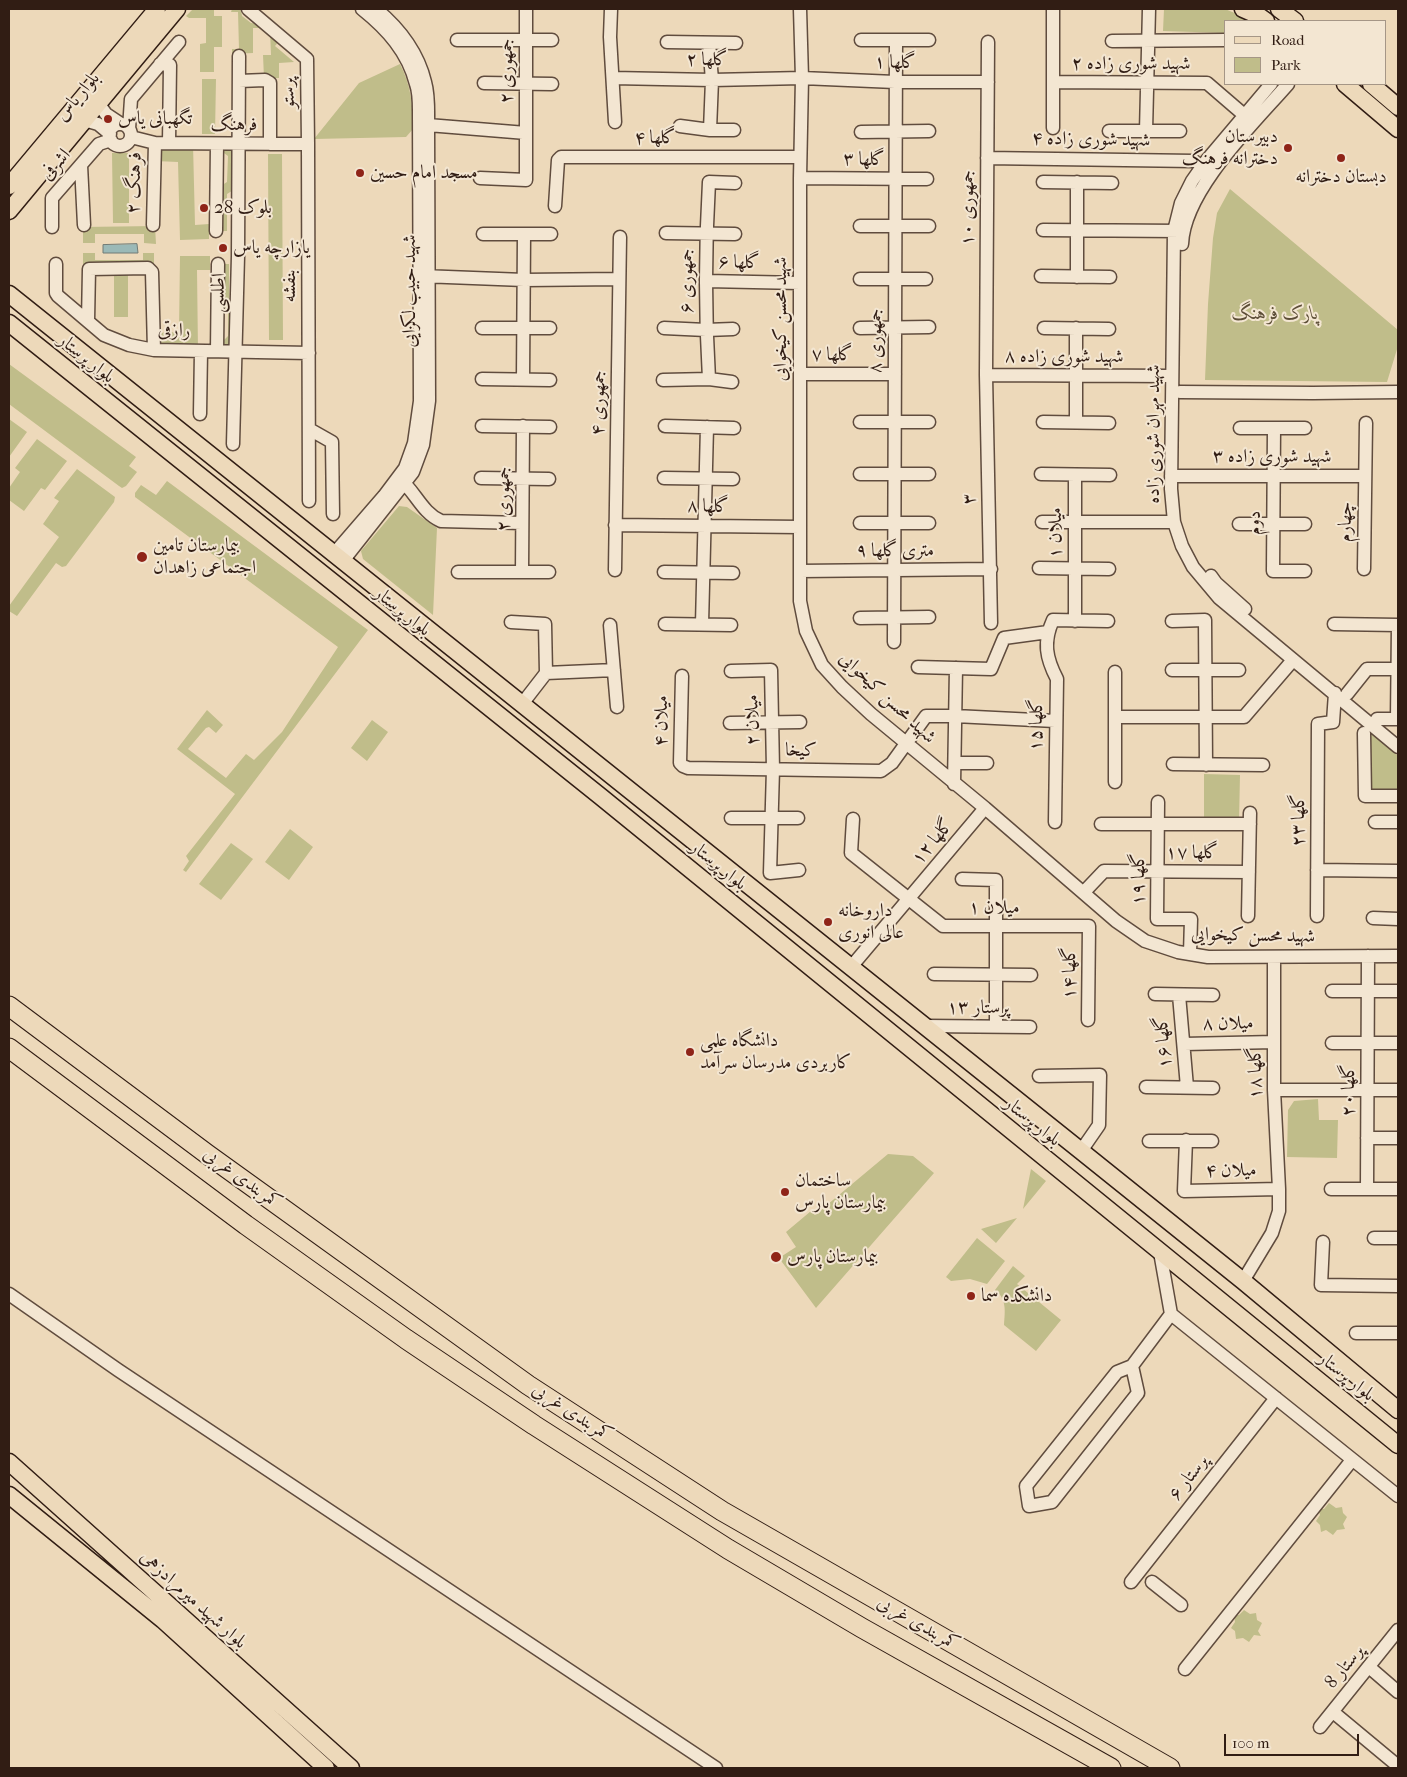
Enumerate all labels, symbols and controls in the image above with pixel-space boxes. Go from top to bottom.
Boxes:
legend [1224,20,1387,85]
text: Road [1271,31,1304,49]
street label: جمهوری ۲ [496,38,518,104]
street label: گلها ۲ [686,49,728,71]
street label: گلها ۱ [874,51,916,75]
street label: شهید شوری زاده ۲ [1072,53,1190,75]
text: Park [1271,56,1301,74]
street label: بلوار یاس [51,68,105,126]
street label: پرستو [277,77,301,109]
place label: تگهبانی یاس [118,108,192,130]
marker: تگهبانی یاس [102,113,114,125]
street label: فرهنگ [211,114,257,136]
place label: دبیرستان دخترانه فرهنگ [1182,126,1278,170]
street label: گلها ۴ [634,127,676,149]
street label: شهید شوری زاده ۴ [1031,128,1151,152]
marker: دبیرستان دخترانه فرهنگ [1282,142,1294,154]
street label: اشرفی [36,144,76,186]
street label: گلها ۳ [843,148,885,172]
street label: فرهنگ ۲ [123,152,147,214]
marker: دبستان دخترانه [1335,152,1347,164]
place label: مسجد امام حسین [370,162,478,184]
place label: دبستان دخترانه [1295,166,1387,188]
marker: مسجد امام حسین [354,167,366,179]
street label: جمهوری ۱۰ [957,170,979,246]
place label: بلوک 28 [214,197,272,219]
marker: بلوک 28 [198,202,210,214]
street label: شهید حبیب لکزایی [399,235,421,347]
place label: یازارچه یاس [233,237,310,259]
marker: یازارچه یاس [217,242,229,254]
street label: جمهوری ۶ [676,248,698,314]
street label: گلها ۶ [718,251,760,275]
street label: شهید محسن کیخوایی [770,257,792,381]
street label: بنفشه [279,269,301,303]
street label: اطلسی [207,273,231,313]
park label: پارک فرهنگ [1232,303,1318,325]
street label: جمهوری ۸ [865,308,887,374]
street label: رازقی [157,319,191,343]
street label: بلوار پرستار [53,329,119,389]
street label: گلها ۷ [811,344,853,366]
street label: شهید شوری زاده ۸ [1005,346,1123,368]
street label: شهید مهران شوری زاده [1143,364,1165,504]
street label: جمهوری ۴ [587,370,611,436]
street label: شهید شوری زاده ۳ [1213,446,1331,468]
street label: جمهوری ۲ [493,466,515,532]
street label: ۳ [959,493,981,505]
street label: گلها ۸ [687,495,729,519]
street label: چهارم [1334,502,1358,542]
street label: میلان ۱ [1045,507,1067,559]
street label: دوم [1244,511,1266,535]
place label: بیمارستان تامین اجتماعی زاهدان [153,535,256,579]
street label: ۹ متری گلها [856,540,934,562]
marker: بیمارستان تامین اجتماعی زاهدان [135,550,149,564]
street label: بلوار پرستار [369,582,435,642]
street label: شهید محسن کیخوایی [834,647,940,749]
street label: میلان ۲ [741,694,765,746]
street label: میلان ۴ [650,695,674,747]
street label: گلها ۱۵ [1025,698,1049,752]
street label: کیخا [785,739,817,763]
street label: گلها ۲۳ [1288,794,1310,846]
street label: گلها ۱۲ [907,814,959,870]
street label: بلوار پرستار [685,836,751,896]
street label: گلها ۱۷ [1166,842,1218,864]
street label: گلها ۱۹ [1128,853,1150,905]
street label: میلان ۱ [968,897,1020,919]
place label: داروخانه عالی انوری [838,900,904,944]
marker: داروخانه عالی انوری [822,916,834,928]
street label: شهید محسن کیخوایی [1191,924,1315,948]
street label: گلها ۱۴ [1059,947,1081,999]
street label: پرستار ۱۳ [947,997,1009,1019]
street label: میلان ۸ [1202,1012,1254,1036]
street label: گلها ۱۶ [1150,1015,1178,1069]
place label: دانشگاه علمی کاربردی مدرسان سرآمد [700,1030,852,1074]
marker: دانشگاه علمی کاربردی مدرسان سرآمد [684,1046,696,1058]
street label: گلها ۱۸ [1244,1046,1268,1100]
street label: گلها ۲۰ [1338,1064,1360,1116]
street label: بلوار پرستار [999,1092,1065,1152]
street label: کمربندی غربی [198,1143,286,1215]
street label: میلان ۴ [1205,1159,1257,1183]
place label: ساختمان بیمارستان پارس [795,1170,886,1214]
marker: ساختمان بیمارستان پارس [779,1186,791,1198]
place label: بیمارستان پارس [787,1246,878,1268]
marker: بیمارستان پارس [769,1250,783,1264]
place label: دانشکده سما [981,1285,1052,1307]
marker: دانشکده سما [965,1290,977,1302]
street label: بلوار پرستار [1313,1347,1379,1407]
street label: کمربندی غربی [527,1379,617,1447]
street label: پرستار ۶ [1164,1451,1214,1505]
street label: بلوار شهید میرمرادزهی [135,1546,251,1654]
street label: کمربندی غربی [873,1591,963,1657]
street label: پرستار 8 [1320,1640,1370,1694]
scale bar [1227,1724,1362,1756]
text: 100 m [1232,1734,1270,1752]

